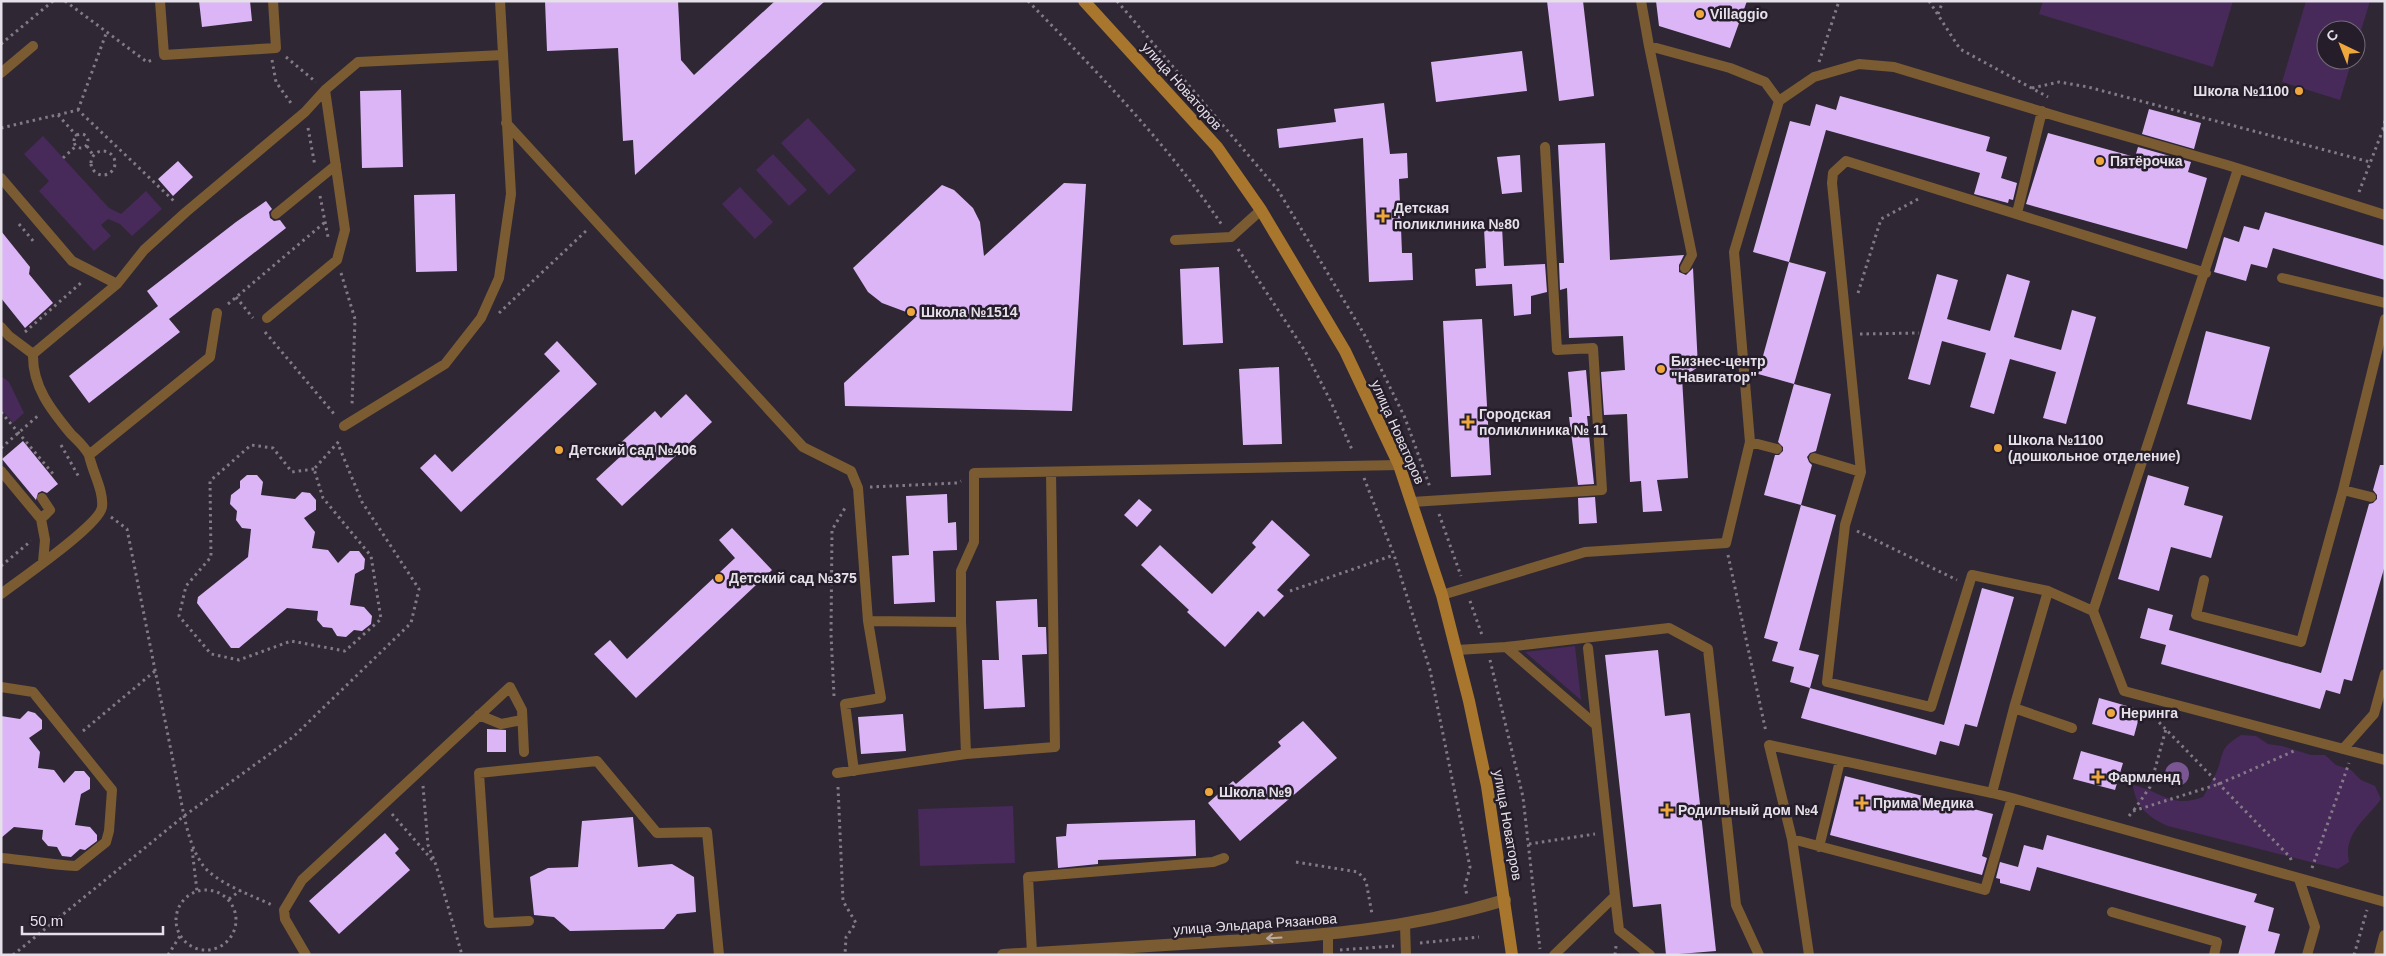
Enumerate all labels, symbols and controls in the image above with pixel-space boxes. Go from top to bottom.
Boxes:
place label: Villaggio [1710,6,1768,22]
marker: Villaggio [1694,8,1706,20]
north arrow [2316,20,2366,70]
text: С [2323,26,2341,45]
street label: улица Новаторов [1139,39,1225,133]
place label: Школа №1100 [2193,83,2289,99]
marker: Школа №1100 [2293,85,2305,97]
place label: Пятёрочка [2110,153,2183,169]
marker: Пятёрочка [2094,155,2106,167]
place label: Детская поликлиника №80 [1394,200,1520,232]
marker: Детская поликлиника №80 [1376,209,1390,223]
place label: Школа №1514 [921,304,1018,320]
marker: Школа №1514 [905,306,917,318]
place label: Бизнеc-центр "Навигатор" [1671,353,1766,385]
marker: Бизнеc-центр "Навигатор" [1655,363,1667,375]
street label: улица Новаторов [1368,378,1428,486]
place label: Городская поликлиника № 11 [1479,406,1608,438]
marker: Городская поликлиника № 11 [1461,415,1475,429]
place label: Школа №1100 (дошкольное отделение) [2008,432,2181,464]
place label: Детский сад №406 [569,442,697,458]
marker: Школа №1100 (дошкольное отделение) [1992,442,2004,454]
marker: Детский сад №406 [553,444,565,456]
place label: Детский сад №375 [729,570,857,586]
marker: Детский сад №375 [713,572,725,584]
place label: Неринга [2121,705,2178,721]
marker: Неринга [2105,707,2117,719]
street label: улица Новаторов [1490,768,1526,882]
place label: Фармленд [2108,769,2180,785]
marker: Фармленд [2092,771,2104,783]
place label: Школа №9 [1219,784,1292,800]
marker: Школа №9 [1203,786,1215,798]
place label: Прима Медика [1873,795,1974,811]
marker: Прима Медика [1855,796,1869,810]
place label: Родильный дом №4 [1678,802,1818,818]
marker: Родильный дом №4 [1660,803,1674,817]
scale bar [22,904,164,936]
street label: улица Эльдара Рязанова [1173,910,1338,938]
text: 50 m [30,912,63,929]
one-way arrow [1266,934,1282,943]

